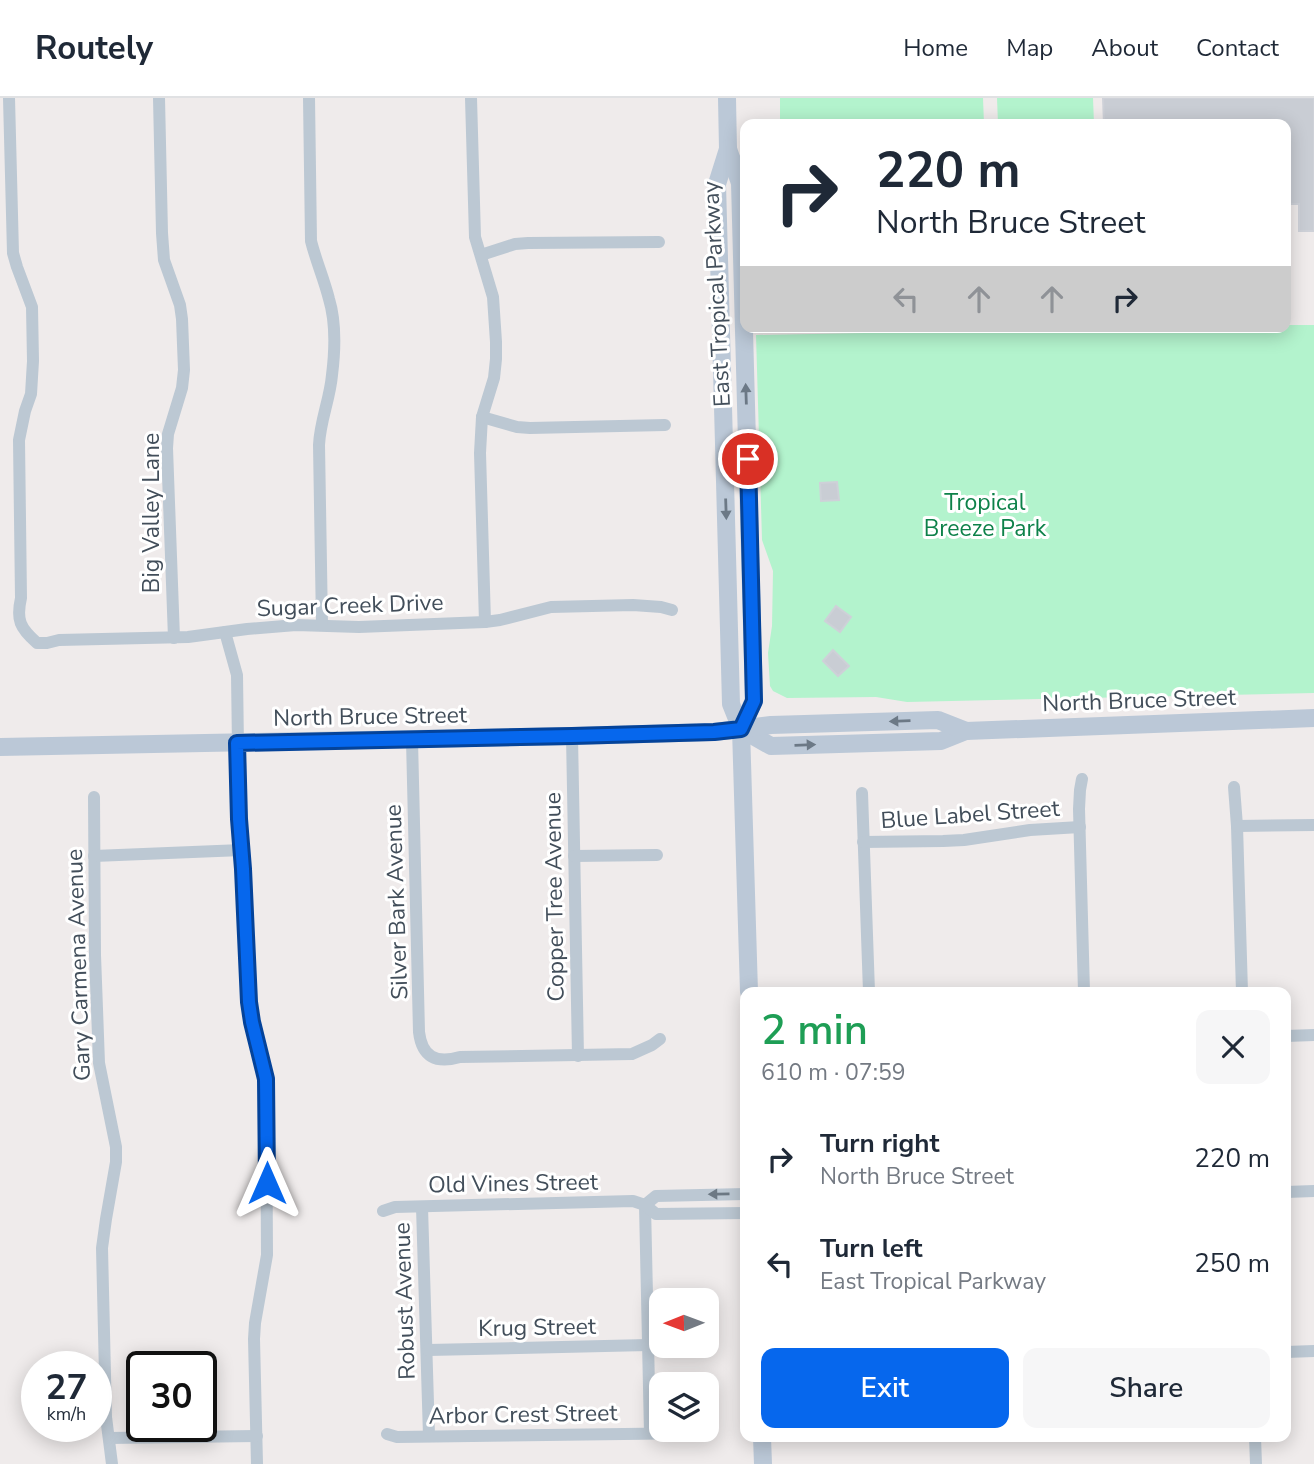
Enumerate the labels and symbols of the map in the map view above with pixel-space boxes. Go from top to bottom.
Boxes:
street label: East Tropical Parkway [695,180,738,408]
one-way arrow [740,383,752,405]
pin [718,429,778,489]
street label: Big Valley Lane [136,433,167,593]
park label: Tropical Breeze Park [924,487,1047,544]
one-way arrow [720,499,732,521]
street label: Sugar Creek Drive [256,587,444,624]
street label: North Bruce Street [1042,682,1237,719]
street label: North Bruce Street [273,699,468,734]
one-way arrow [888,716,910,727]
one-way arrow [794,740,816,751]
street label: Copper Tree Avenue [537,792,572,1002]
street label: Blue Label Street [880,793,1061,836]
street label: Silver Bark Avenue [378,804,415,1000]
street label: Gary Carmena Avenue [59,848,98,1082]
position arrow [230,1146,304,1220]
street label: Old Vines Street [428,1167,599,1200]
one-way arrow [707,1189,729,1200]
street label: Robust Avenue [386,1222,423,1380]
north arrow [649,1288,719,1358]
street label: Krug Street [478,1311,597,1344]
speed limit sign: 30 [126,1351,217,1442]
street label: Arbor Crest Street [428,1397,619,1432]

